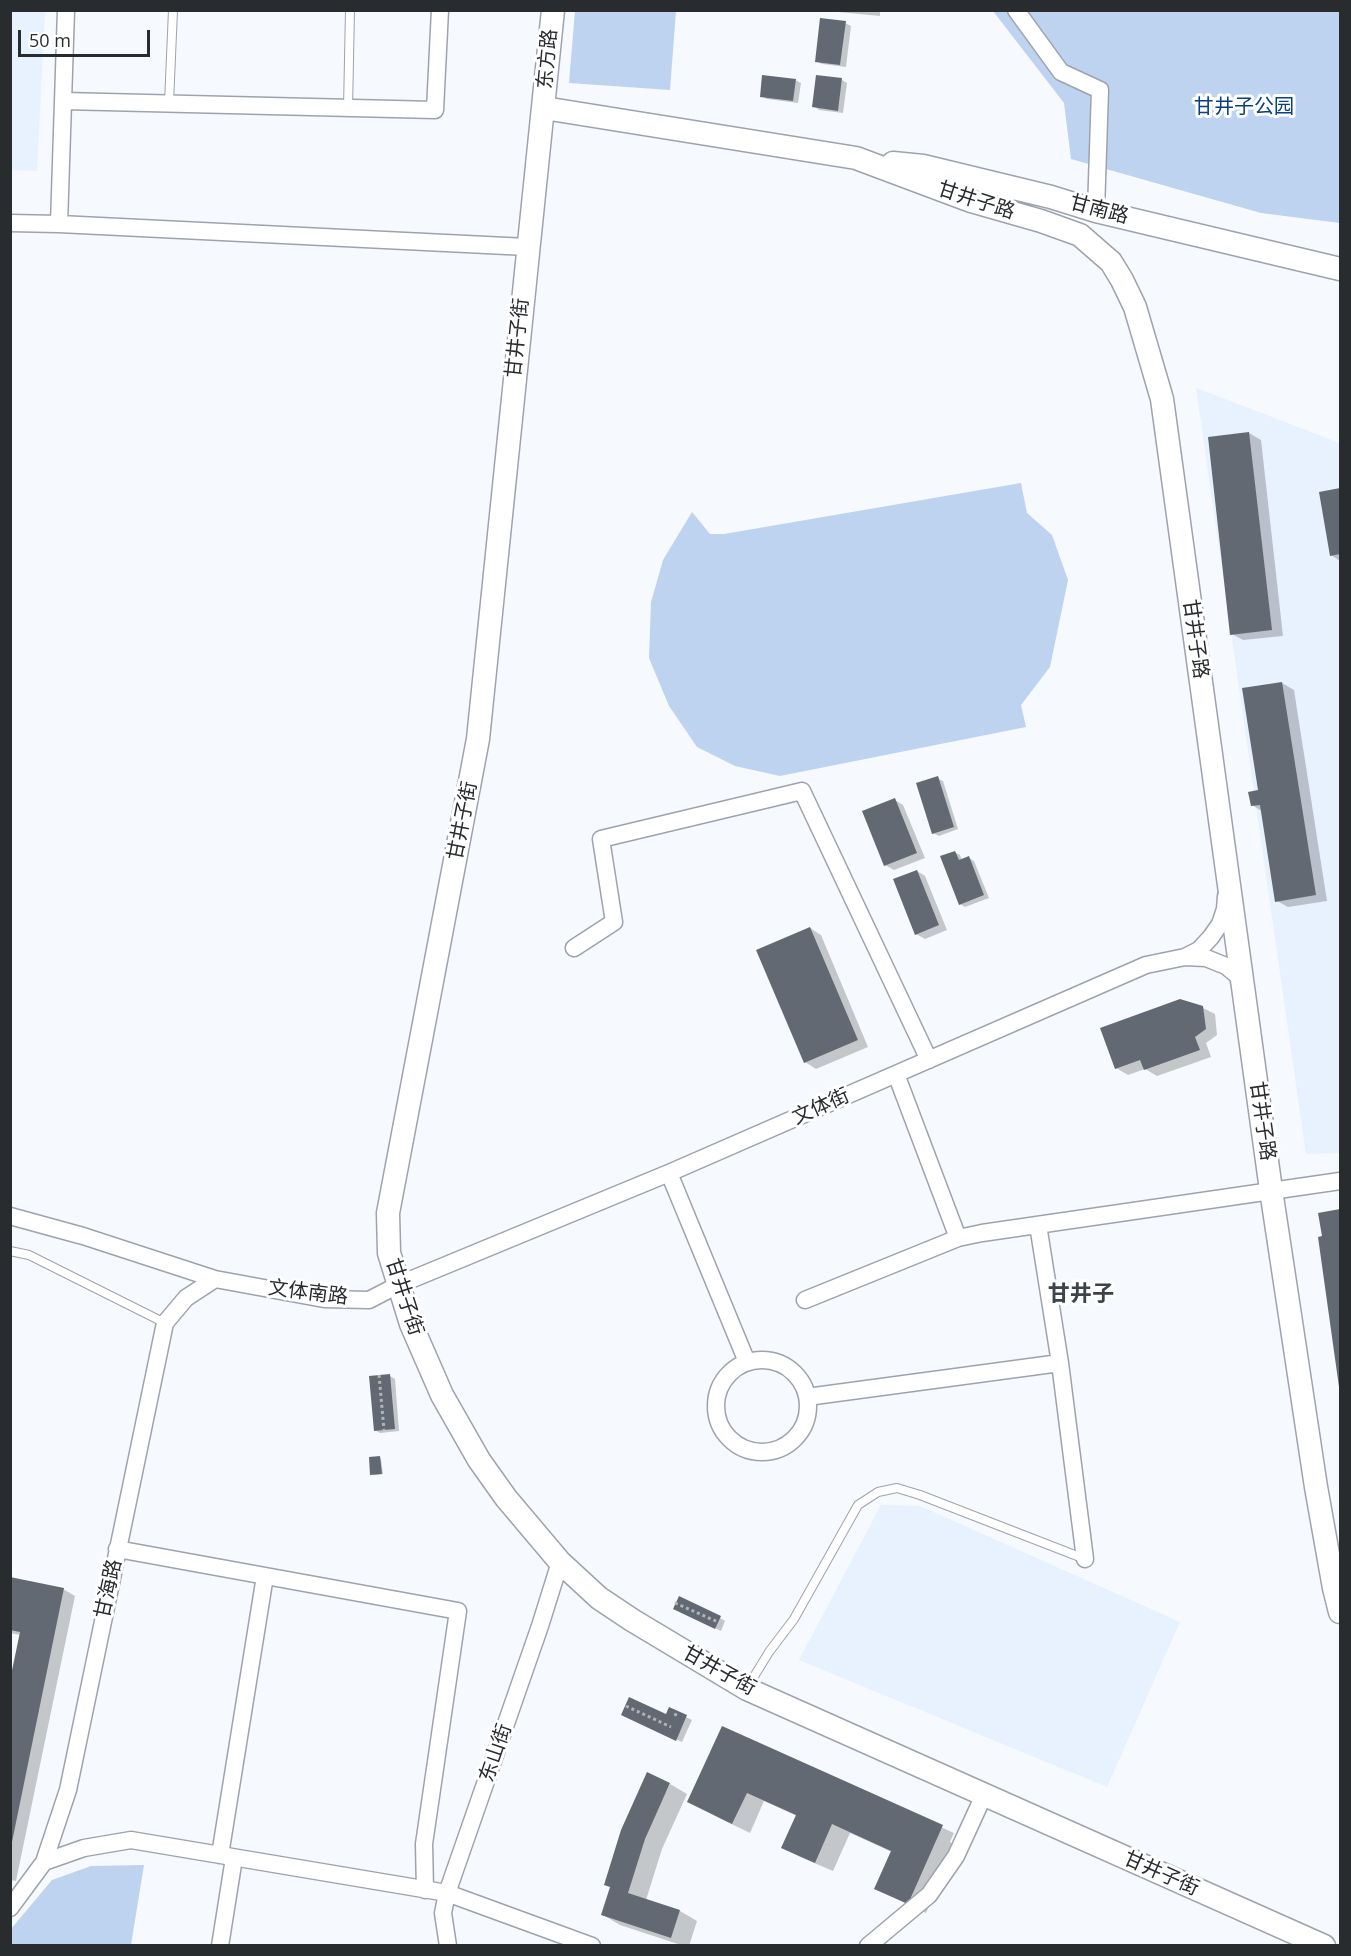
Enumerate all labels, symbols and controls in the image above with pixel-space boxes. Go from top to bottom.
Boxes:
scale bar [21,18,153,56]
text: 50 m [29,28,71,52]
street label: 东方路 [533,28,563,90]
park label: 甘井子公园 [1194,95,1294,119]
street label: 甘井子路 [934,177,1018,225]
street label: 甘南路 [1067,191,1131,229]
street label: 甘井子街 [502,297,534,379]
street label: 甘井子路 [1178,598,1212,680]
street label: 甘井子街 [444,779,482,863]
street label: 甘井子路 [1245,1080,1279,1162]
street label: 文体街 [789,1084,853,1130]
street label: 甘井子街 [380,1255,428,1339]
street label: 文体南路 [267,1276,349,1310]
district label: 甘井子 [1048,1282,1114,1308]
street label: 甘海路 [91,1557,127,1621]
street label: 甘井子街 [678,1641,760,1701]
street label: 东山街 [475,1721,517,1785]
street label: 甘井子街 [1120,1847,1202,1901]

